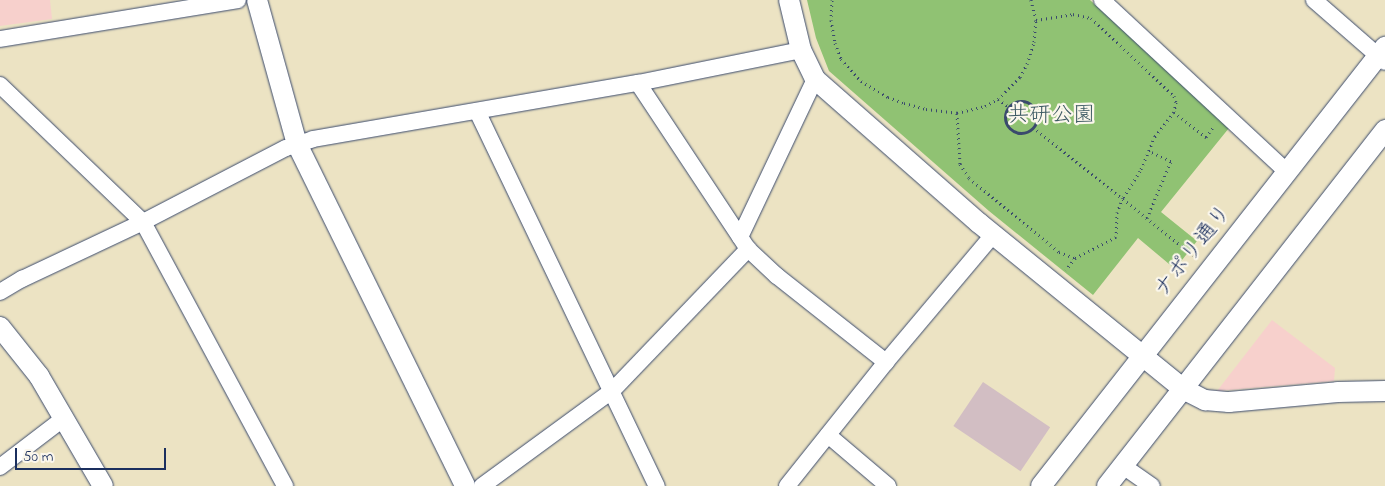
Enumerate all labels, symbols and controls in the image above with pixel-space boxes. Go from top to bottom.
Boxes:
park label: 共研公園 [1007,104,1095,130]
street label: ナポリ通り [1150,201,1238,303]
scale bar [18,438,169,470]
text: 50 m [23,446,53,468]

